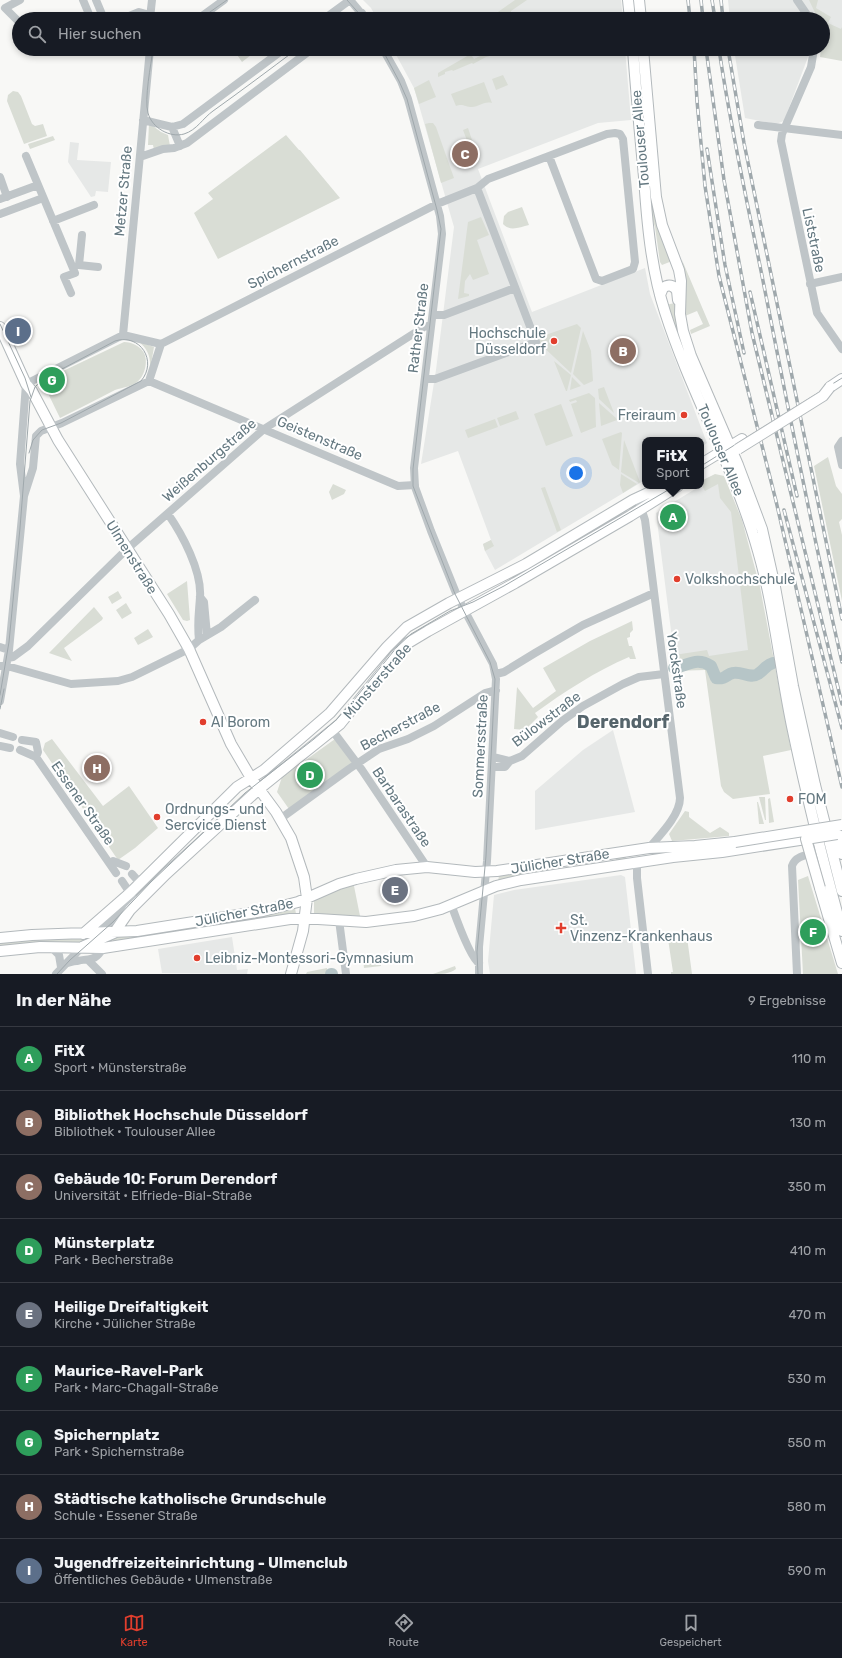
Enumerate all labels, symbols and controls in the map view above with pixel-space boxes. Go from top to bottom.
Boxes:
search box [12,12,830,56]
icon: search [26,23,48,45]
text: Hier suchen [58,25,141,43]
street label: Toulouser Allee [628,89,653,189]
pin: C [452,139,478,169]
street label: Metzer Straße [111,145,136,237]
street label: Liststraße [798,206,829,274]
street label: Spichernstraße [245,232,342,293]
street label: Rather Straße [405,282,432,374]
pin: I [5,316,31,346]
place label: Hochschule Düsseldorf [469,325,547,358]
marker: Hochschule Düsseldorf [549,336,559,346]
pin: B [610,336,636,366]
pin: G [39,365,65,395]
street label: Toulouser Allee [694,402,748,499]
place label: Freiraum [618,407,676,424]
marker: Freiraum [679,410,689,420]
street label: Geistenstraße [274,413,365,464]
street label: Weißenburgstraße [159,415,260,506]
popup [642,437,704,489]
text: FitX [656,447,687,465]
your location [566,463,586,483]
text: Sport [656,465,690,480]
pin: A [660,502,686,532]
street label: Ulmenstraße [102,517,161,597]
place label: Volkshochschule [685,571,795,588]
marker: Volkshochschule [672,574,682,584]
street label: Yorckstraße [663,630,690,710]
street label: Münsterstraße [340,640,415,723]
street label: Bülowstraße [509,688,584,751]
street label: Sommersstraße [469,694,492,798]
street label: Becherstraße [357,698,443,755]
district label: Derendorf [577,711,669,733]
place label: Al Borom [211,714,270,731]
marker: Al Borom [198,717,208,727]
pin: H [84,753,110,783]
street label: Essener Straße [47,758,118,849]
pin: D [297,760,323,790]
street label: Barbarastraße [369,764,435,851]
place label: FOM [798,791,827,808]
marker: FOM [785,794,795,804]
place label: Ordnungs- und Sercvice Dienst [165,801,267,834]
marker: Ordnungs- und Sercvice Dienst [152,812,162,822]
street label: Jülicher Straße [509,845,611,878]
pin: E [382,875,408,905]
street label: Jülicher Straße [194,895,295,930]
place label: St. Vinzenz-Krankenhaus [570,912,713,945]
pin: F [800,917,826,947]
marker: St. Vinzenz-Krankenhaus [555,922,567,934]
place label: Leibniz-Montessori-Gymnasium [205,950,414,967]
marker: Leibniz-Montessori-Gymnasium [192,953,202,963]
text: In der Nähe [16,990,111,1010]
text: 9 Ergebnisse [748,993,826,1008]
text: FitX [54,1042,85,1060]
text: A [24,1051,34,1066]
text: 110 m [792,1051,826,1066]
text: Sport · Münsterstraße [54,1060,187,1075]
text: Bibliothek Hochschule Düsseldorf [54,1106,308,1124]
text: B [24,1115,34,1130]
text: 130 m [790,1115,826,1130]
text: Bibliothek · Toulouser Allee [54,1124,215,1139]
text: Gebäude 10: Forum Derendorf [54,1170,277,1188]
text: C [24,1179,34,1194]
text: 350 m [787,1179,826,1194]
text: Universität · Elfriede-Bial-Straße [54,1188,252,1203]
text: Münsterplatz [54,1234,155,1252]
text: D [24,1243,34,1258]
text: 410 m [790,1243,826,1258]
text: Park · Becherstraße [54,1252,174,1267]
text: Heilige Dreifaltigkeit [54,1298,208,1316]
text: E [25,1307,33,1322]
text: 470 m [788,1307,826,1322]
text: Kirche · Jülicher Straße [54,1316,195,1331]
text: Maurice-Ravel-Park [54,1362,203,1380]
text: F [25,1371,33,1386]
text: 530 m [787,1371,826,1386]
text: Park · Marc-Chagall-Straße [54,1380,219,1395]
text: Spichernplatz [54,1426,160,1444]
text: G [24,1435,34,1450]
text: 550 m [788,1435,826,1450]
text: Park · Spichernstraße [54,1444,184,1459]
text: Städtische katholische Grundschule [54,1490,327,1508]
text: H [24,1499,34,1514]
text: 580 m [787,1499,826,1514]
text: Schule · Essener Straße [54,1508,198,1523]
text: Jugendfreizeiteinrichtung - Ulmenclub [54,1554,348,1572]
text: I [27,1563,31,1578]
text: 590 m [788,1563,826,1578]
text: Öffentliches Gebäude · Ulmenstraße [54,1572,272,1587]
tab: Karte [120,1612,148,1649]
tab: Route [388,1612,419,1649]
tab: Gespeichert [660,1612,722,1649]

